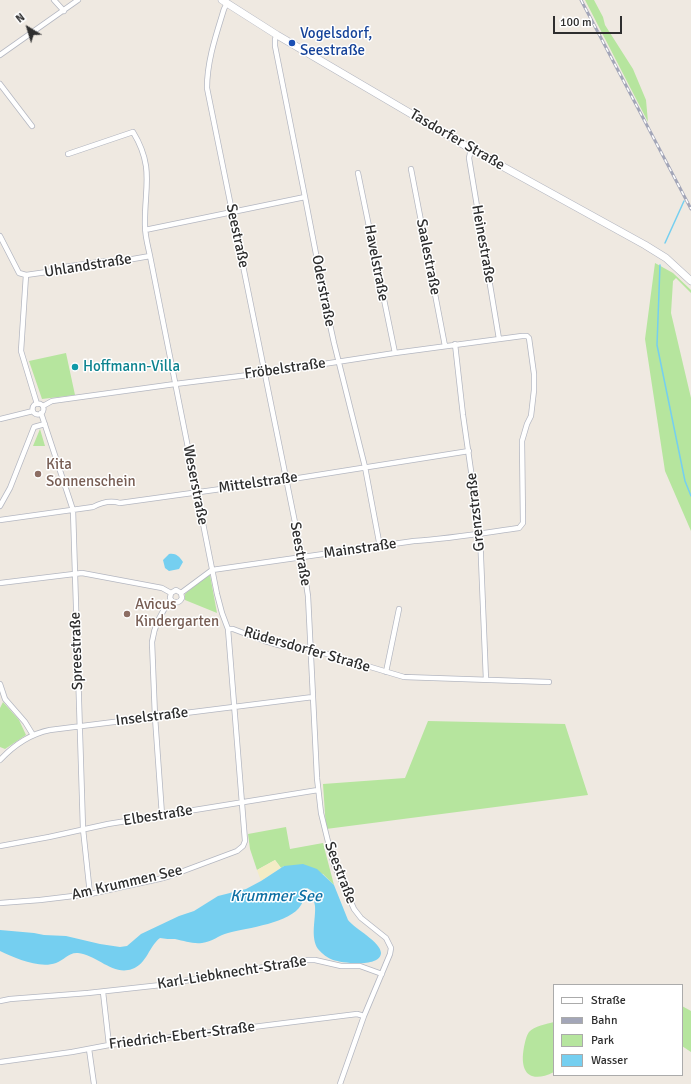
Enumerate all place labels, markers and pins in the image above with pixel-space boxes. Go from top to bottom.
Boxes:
place label: Vogelsdorf, Seestraße [300,25,372,60]
marker: Vogelsdorf, Seestraße [287,38,297,48]
place label: Hoffmann-Villa [83,358,180,376]
marker: Hoffmann-Villa [70,362,80,372]
place label: Kita Sonnenschein [46,456,136,491]
marker: Kita Sonnenschein [33,469,43,479]
place label: Avicus Kindergarten [135,596,219,631]
marker: Avicus Kindergarten [122,609,132,619]

